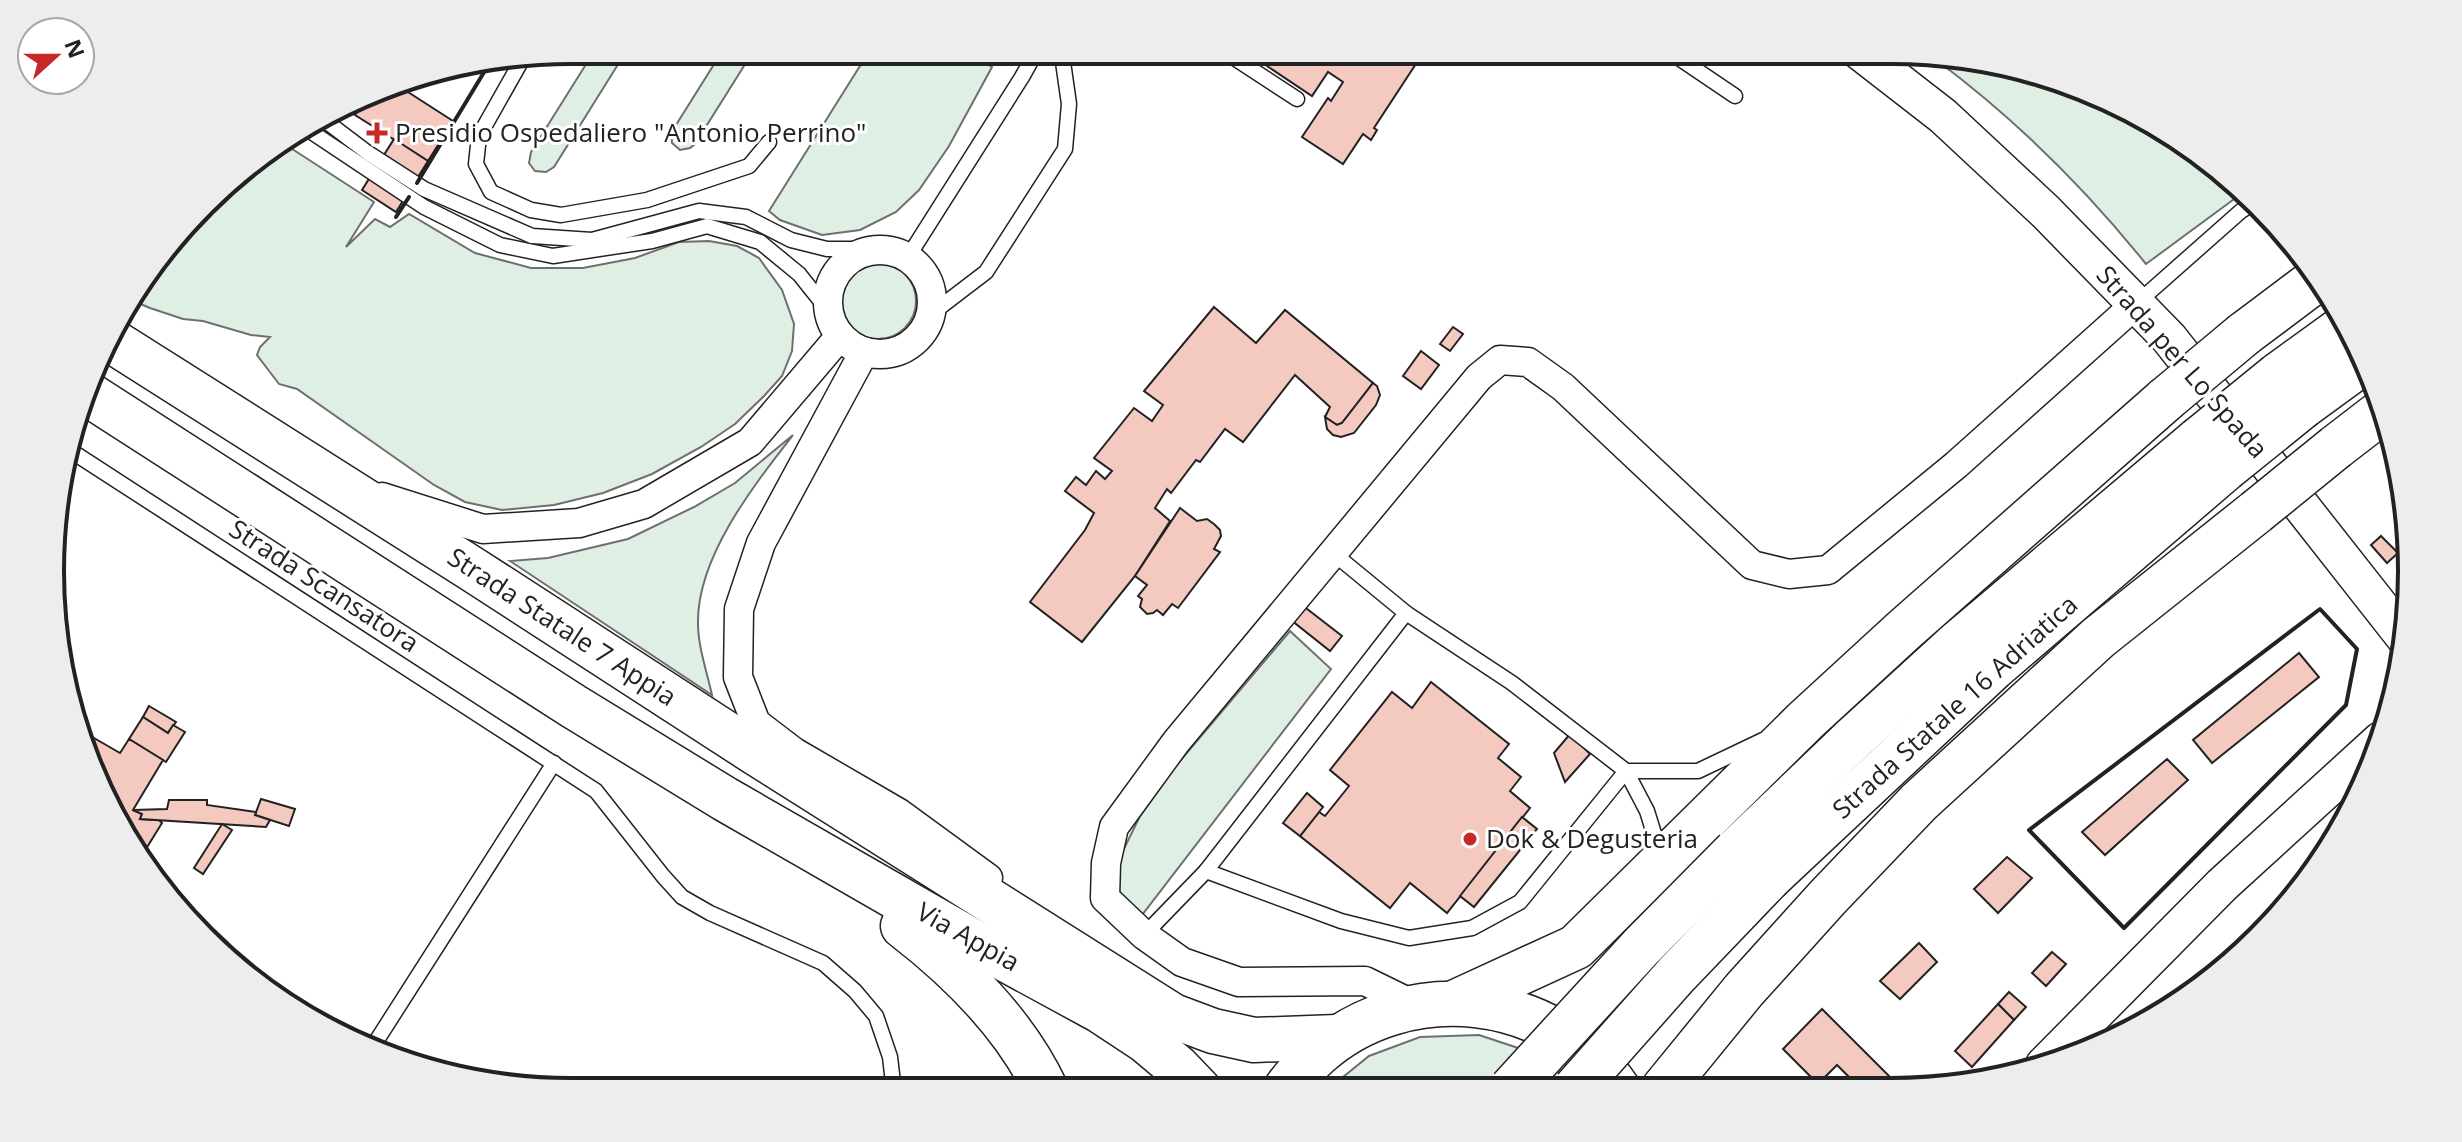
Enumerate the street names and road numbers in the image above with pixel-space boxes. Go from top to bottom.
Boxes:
street label: Strada per Lo Spada [2089,257,2277,465]
street label: Strada Scansatora [223,510,426,660]
street label: Strada Statale 7 Appia [441,539,684,714]
street label: Strada Statale 16 Adriatica [1824,586,2085,826]
street label: Via Appia [911,893,1026,979]

